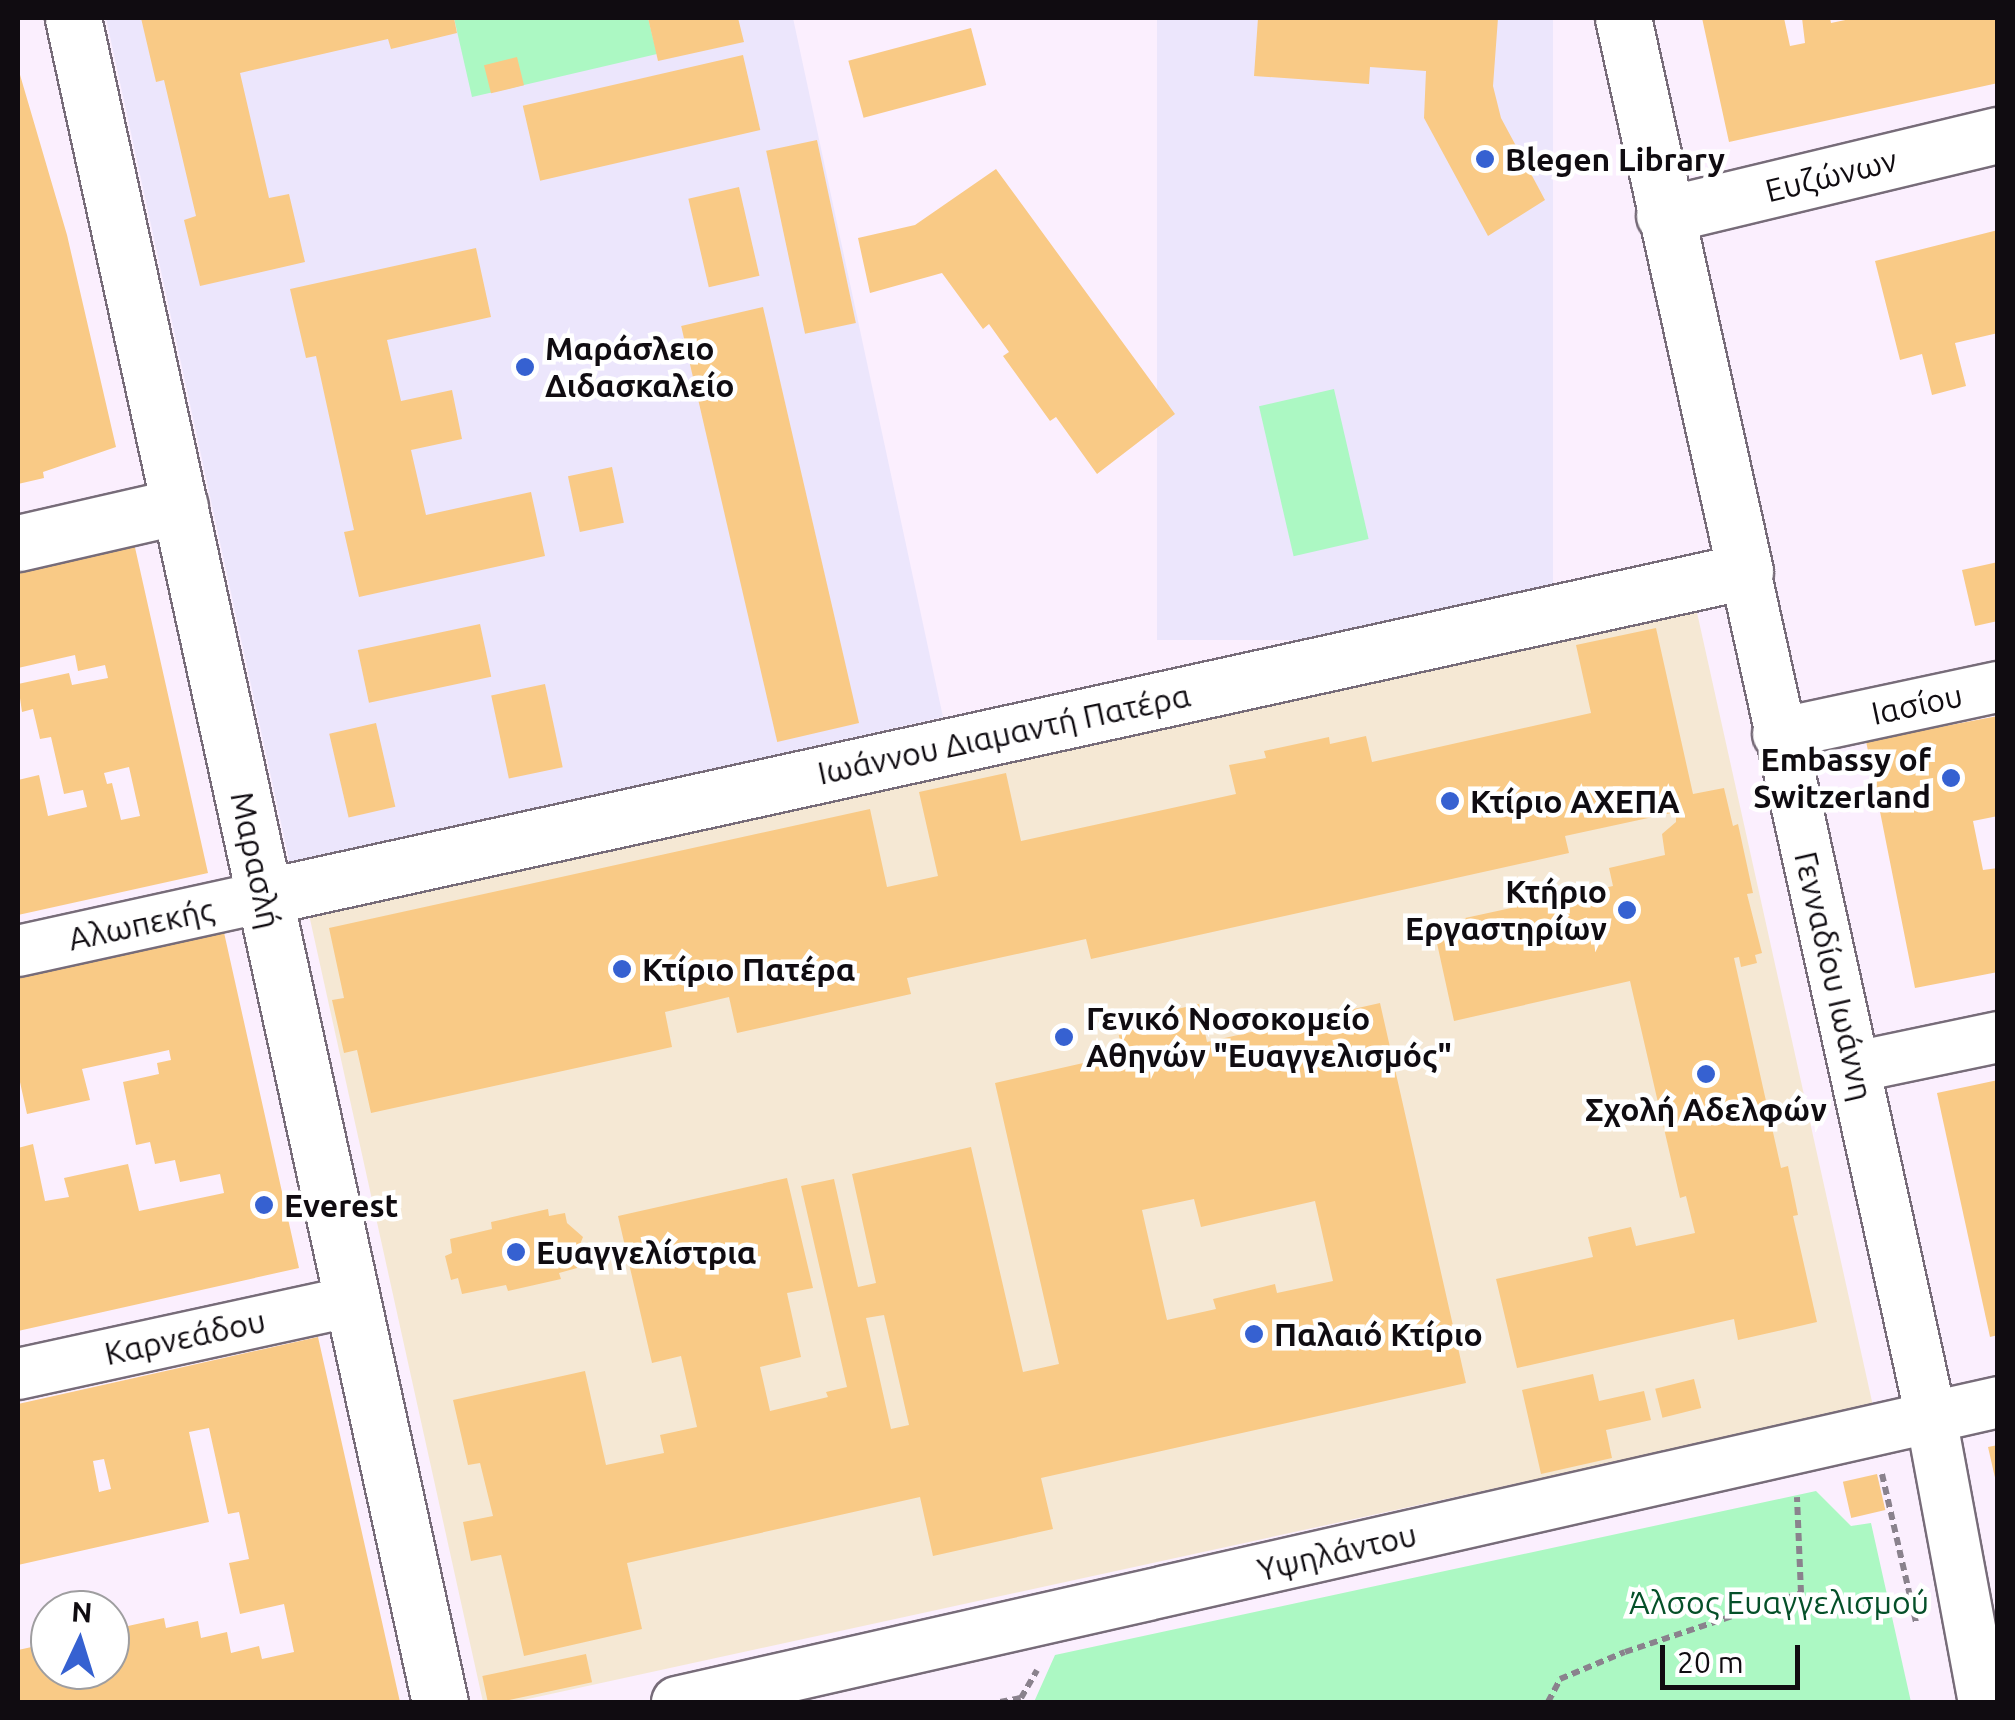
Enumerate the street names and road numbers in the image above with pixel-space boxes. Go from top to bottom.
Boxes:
street label: Ευζώνων [1761,140,1901,210]
street label: Ιωάννου Διαμαντή Πατέρα [814,676,1194,792]
street label: Ιασίου [1868,676,1966,732]
street label: Μαρασλή [223,788,289,932]
street label: Γενναδίου Ιωάννη [1787,848,1881,1104]
street label: Αλωπεκής [65,890,217,958]
street label: Καρνεάδου [101,1301,269,1373]
street label: Υψηλάντου [1254,1515,1420,1589]

